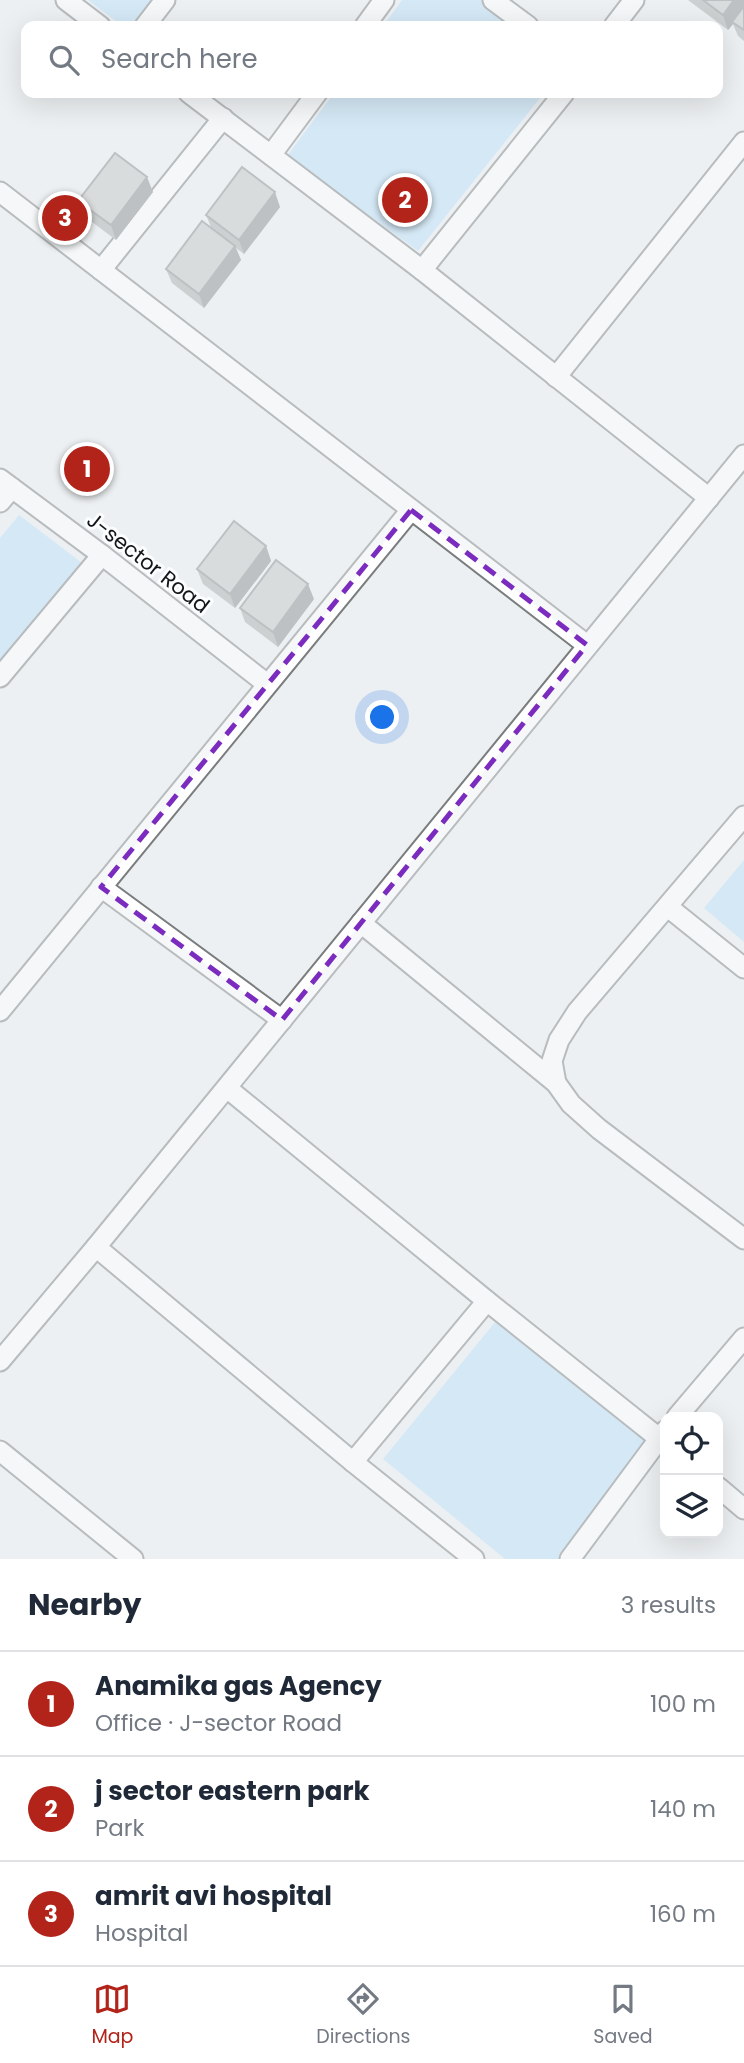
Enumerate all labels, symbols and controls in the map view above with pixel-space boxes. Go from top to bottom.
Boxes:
search box [21,21,723,98]
icon: search [45,41,83,79]
text: Search here [101,41,258,77]
pin: 2 [382,174,428,226]
pin: 3 [42,192,88,244]
pin: 1 [64,443,110,495]
street label: J-sector Road [81,505,216,620]
your location [365,700,399,734]
map controls [660,1412,723,1538]
button: locate [660,1412,723,1475]
button: layers [660,1475,723,1538]
text: Nearby [28,1583,142,1626]
text: 3 results [621,1589,716,1621]
text: Anamika gas Agency [95,1668,382,1704]
text: 1 [47,1688,55,1720]
text: 100 m [650,1688,716,1720]
text: Office · J-sector Road [95,1707,342,1739]
text: j sector eastern park [95,1773,370,1809]
text: 2 [44,1793,58,1825]
text: 140 m [650,1793,716,1825]
text: Park [95,1812,144,1844]
text: amrit avi hospital [95,1878,332,1914]
text: 3 [44,1898,58,1930]
text: 160 m [650,1898,716,1930]
text: Hospital [95,1917,188,1949]
tab: Map [91,1980,133,2051]
tab: Directions [316,1980,411,2051]
tab: Saved [593,1980,653,2051]

